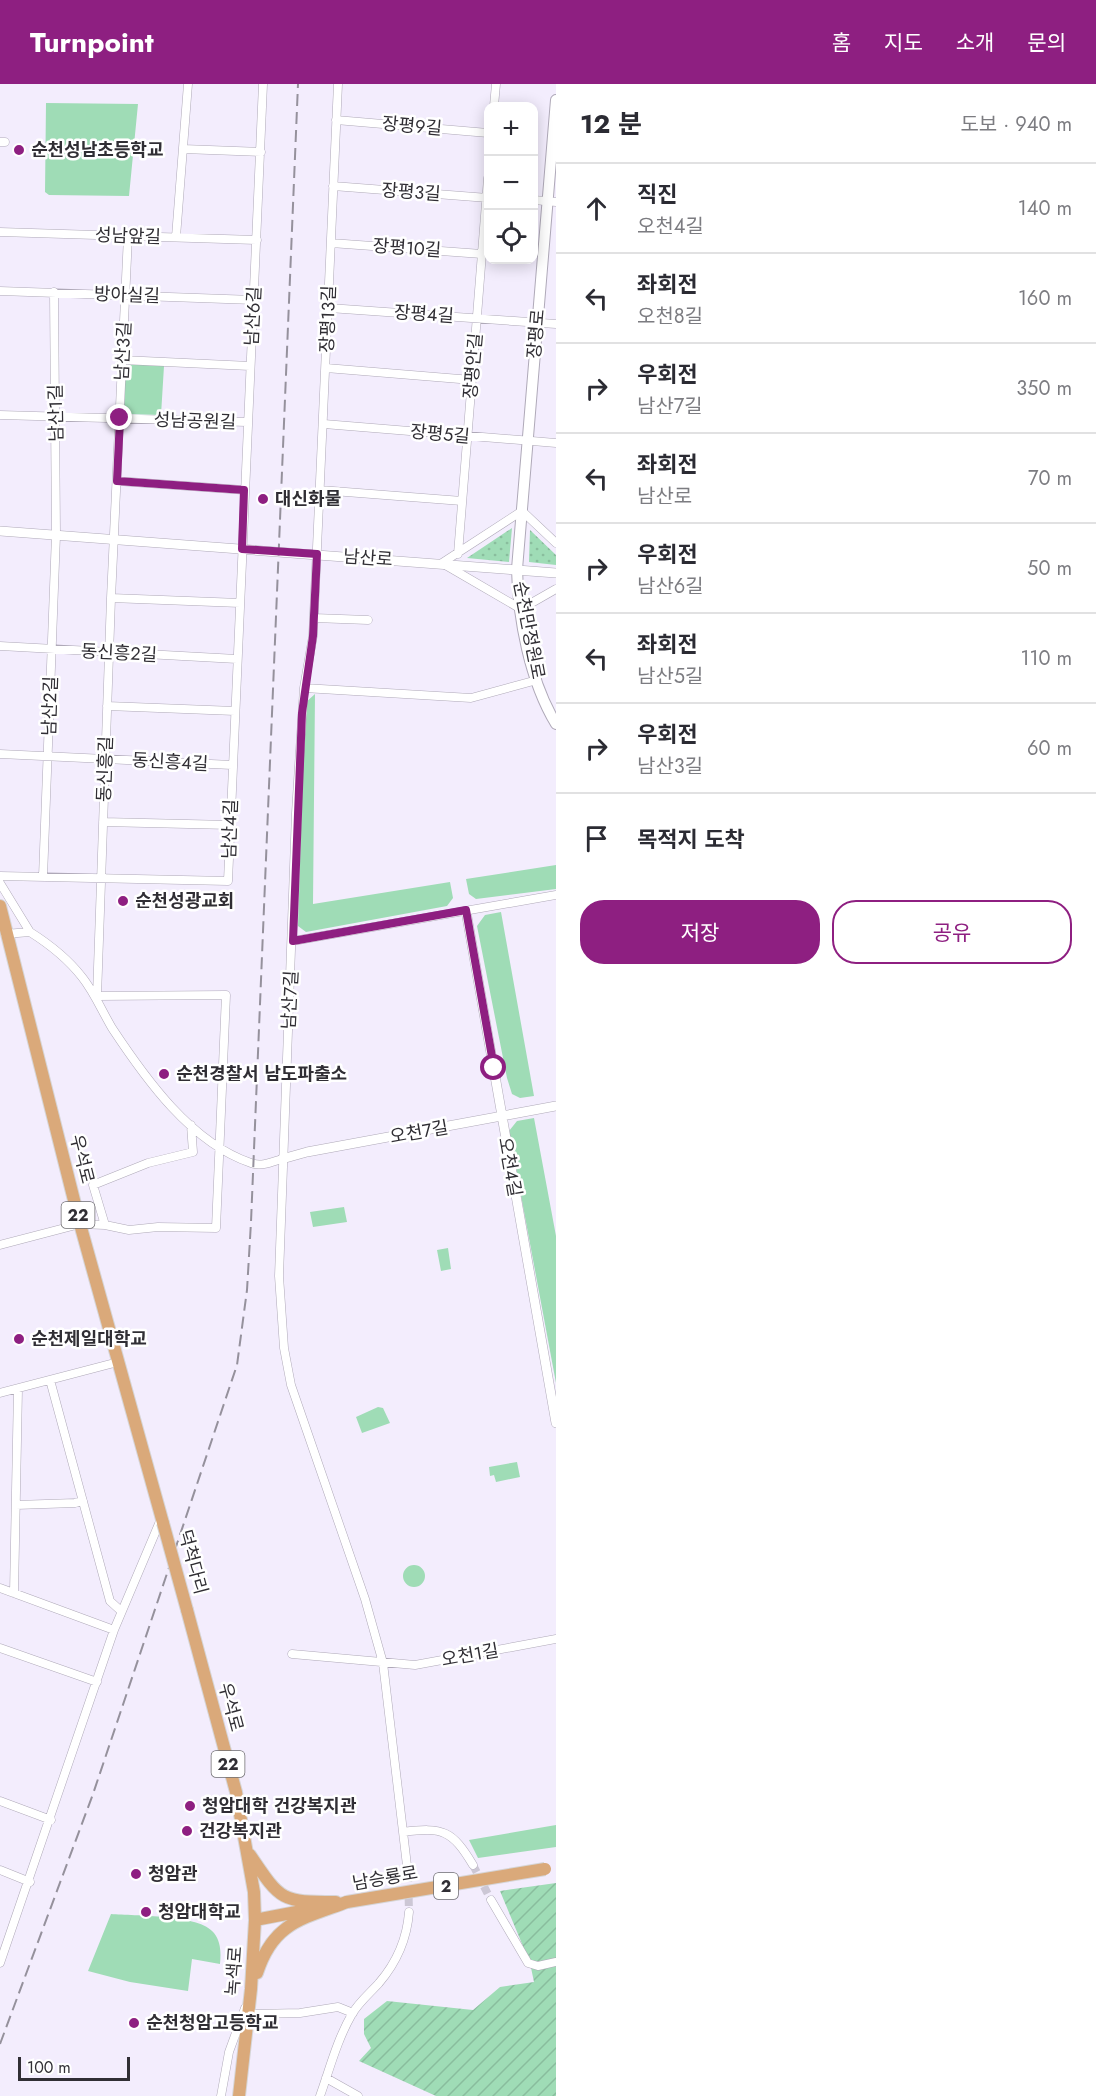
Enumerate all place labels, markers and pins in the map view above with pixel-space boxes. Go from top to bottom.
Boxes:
place label: 순천성남초등학교 [31,137,163,163]
marker: 순천성남초등학교 [12,143,26,157]
place label: 대신화물 [275,486,341,512]
marker: 대신화물 [256,492,270,506]
place label: 순천성광교회 [135,888,234,914]
marker: 순천성광교회 [116,894,130,908]
place label: 순천경찰서 남도파출소 [176,1061,347,1087]
marker: 순천경찰서 남도파출소 [157,1067,171,1081]
place label: 순천제일대학교 [31,1326,147,1352]
marker: 순천제일대학교 [12,1332,26,1346]
place label: 청암대학 건강복지관 [202,1793,357,1819]
marker: 청암대학 건강복지관 [183,1799,197,1813]
place label: 건강복지관 [199,1818,282,1844]
marker: 건강복지관 [180,1824,194,1838]
place label: 청암관 [148,1861,198,1887]
marker: 청암관 [129,1867,143,1881]
place label: 청암대학교 [158,1899,241,1925]
marker: 청암대학교 [139,1905,153,1919]
place label: 순천청암고등학교 [146,2010,278,2036]
marker: 순천청암고등학교 [127,2016,141,2030]

